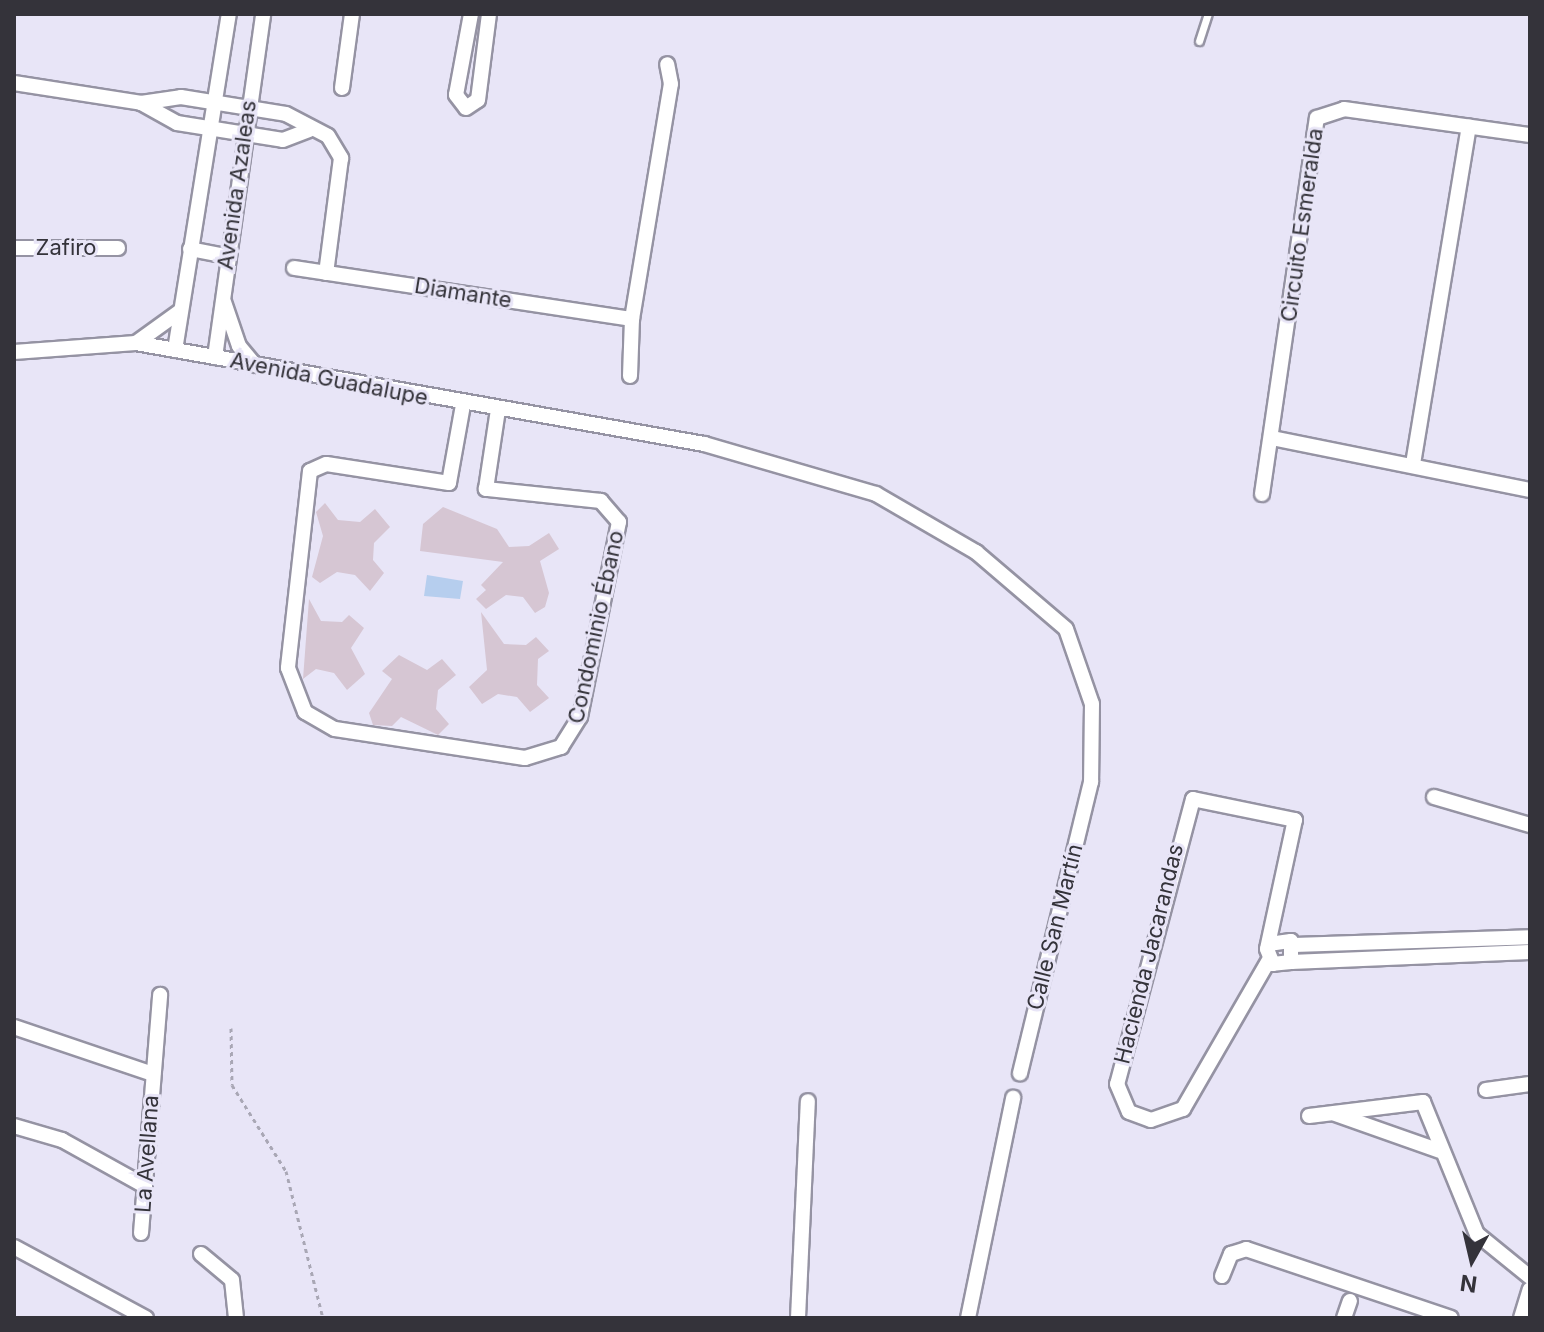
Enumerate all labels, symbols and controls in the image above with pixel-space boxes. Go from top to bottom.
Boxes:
street label: Avenida Azaleas [212,99,262,271]
street label: Circuito Esmeralda [1275,126,1329,324]
street label: Zafiro [36,235,96,261]
street label: Diamante [413,272,513,314]
street label: Avenida Guadalupe [228,347,430,411]
street label: Condominio Ébano [563,528,629,726]
street label: Calle San Martín [1022,841,1088,1013]
street label: Hacienda Jacarandas [1109,841,1189,1067]
street label: La Avellana [130,1094,164,1214]
north arrow [1432,1220,1512,1300]
text: N [1459,1270,1479,1298]

